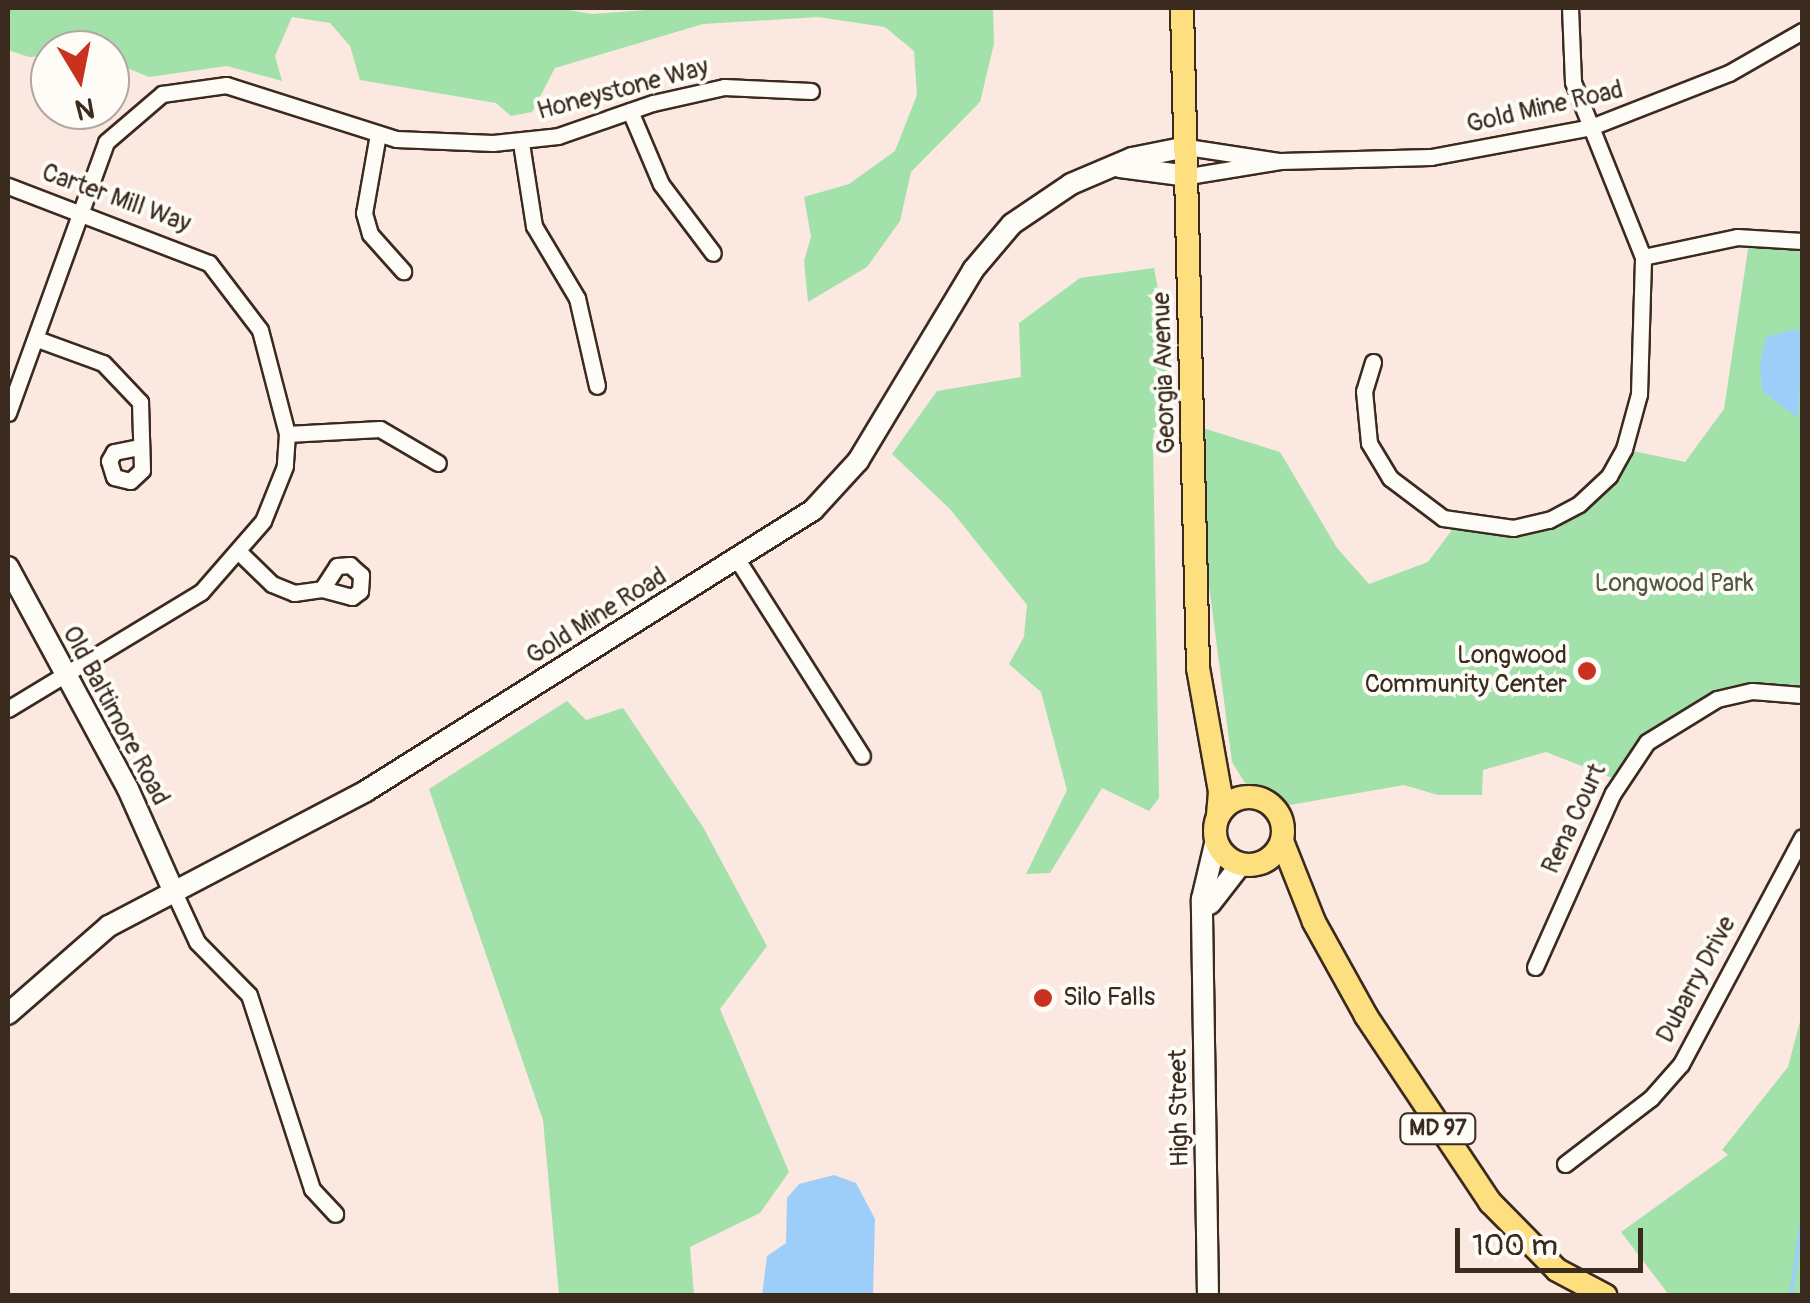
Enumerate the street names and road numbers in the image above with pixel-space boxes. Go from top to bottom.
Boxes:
street label: Honeystone Way [534,53,712,127]
street label: Gold Mine Road [1464,75,1626,141]
street label: Carter Mill Way [38,158,194,240]
street label: Georgia Avenue [1147,291,1183,455]
street label: Gold Mine Road [521,562,673,672]
street label: Old Baltimore Road [55,621,175,811]
street label: Rena Court [1536,759,1614,879]
street label: Dubarry Drive [1651,912,1743,1048]
street label: High Street [1164,1049,1196,1167]
road number: MD 97 [1398,1112,1478,1146]

